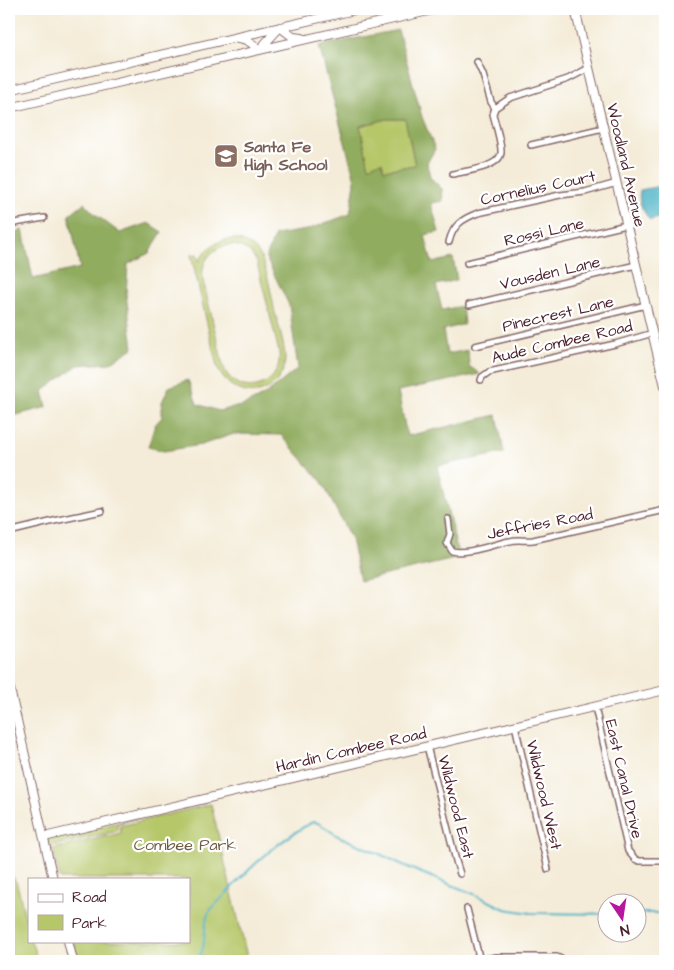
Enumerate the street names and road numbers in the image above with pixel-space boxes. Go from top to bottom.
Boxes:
street label: Woodland Avenue [601,101,651,229]
street label: Cornelius Court [478,165,598,211]
street label: Rossi Lane [502,212,586,252]
street label: Vousden Lane [498,251,603,295]
street label: Pinecrest Lane [500,290,616,338]
street label: Aude Combee Road [489,315,635,369]
street label: Jeffries Road [485,503,595,545]
street label: East Canal Drive [600,717,648,841]
street label: Hardin Combee Road [274,722,428,778]
street label: Wildwood West [521,738,567,853]
street label: Wildwood East [433,753,480,862]

